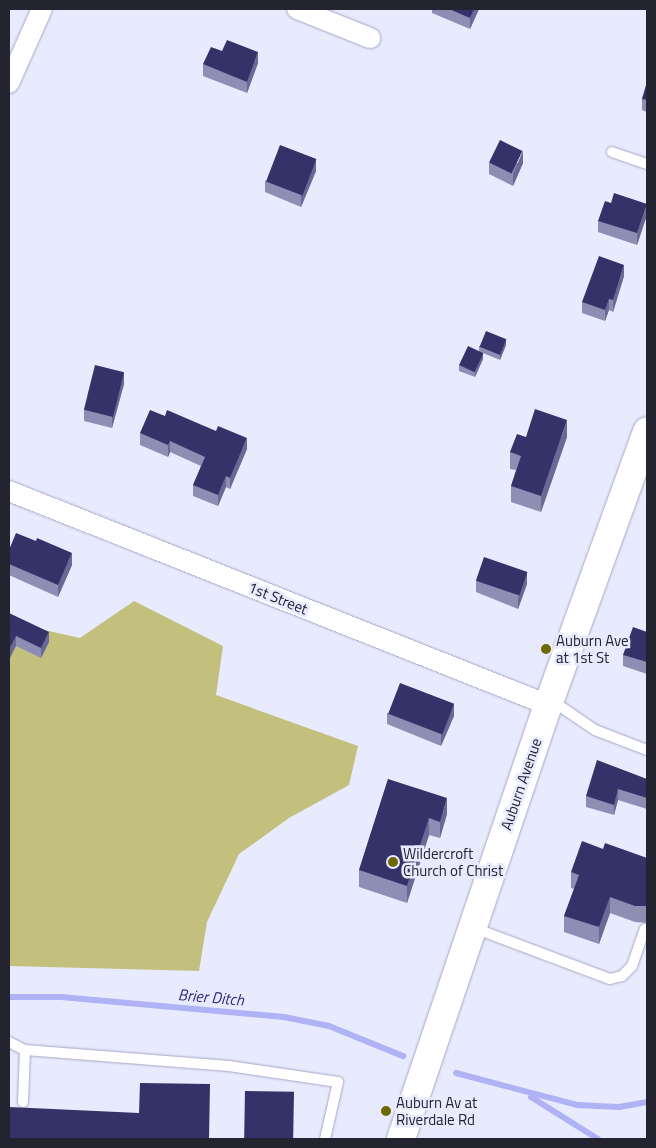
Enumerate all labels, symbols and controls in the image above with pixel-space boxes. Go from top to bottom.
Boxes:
street label: 1st Street [246,578,310,618]
place label: Auburn Ave at 1st St [556,631,629,666]
marker: Auburn Ave at 1st St [540,643,552,655]
street label: Auburn Avenue [497,736,545,832]
place label: Wildercroft Church of Christ [403,844,503,879]
marker: Wildercroft Church of Christ [387,856,399,868]
water label: Brier Ditch [177,985,245,1009]
place label: Auburn Av at Riverdale Rd [396,1093,477,1128]
marker: Auburn Av at Riverdale Rd [380,1105,392,1117]

